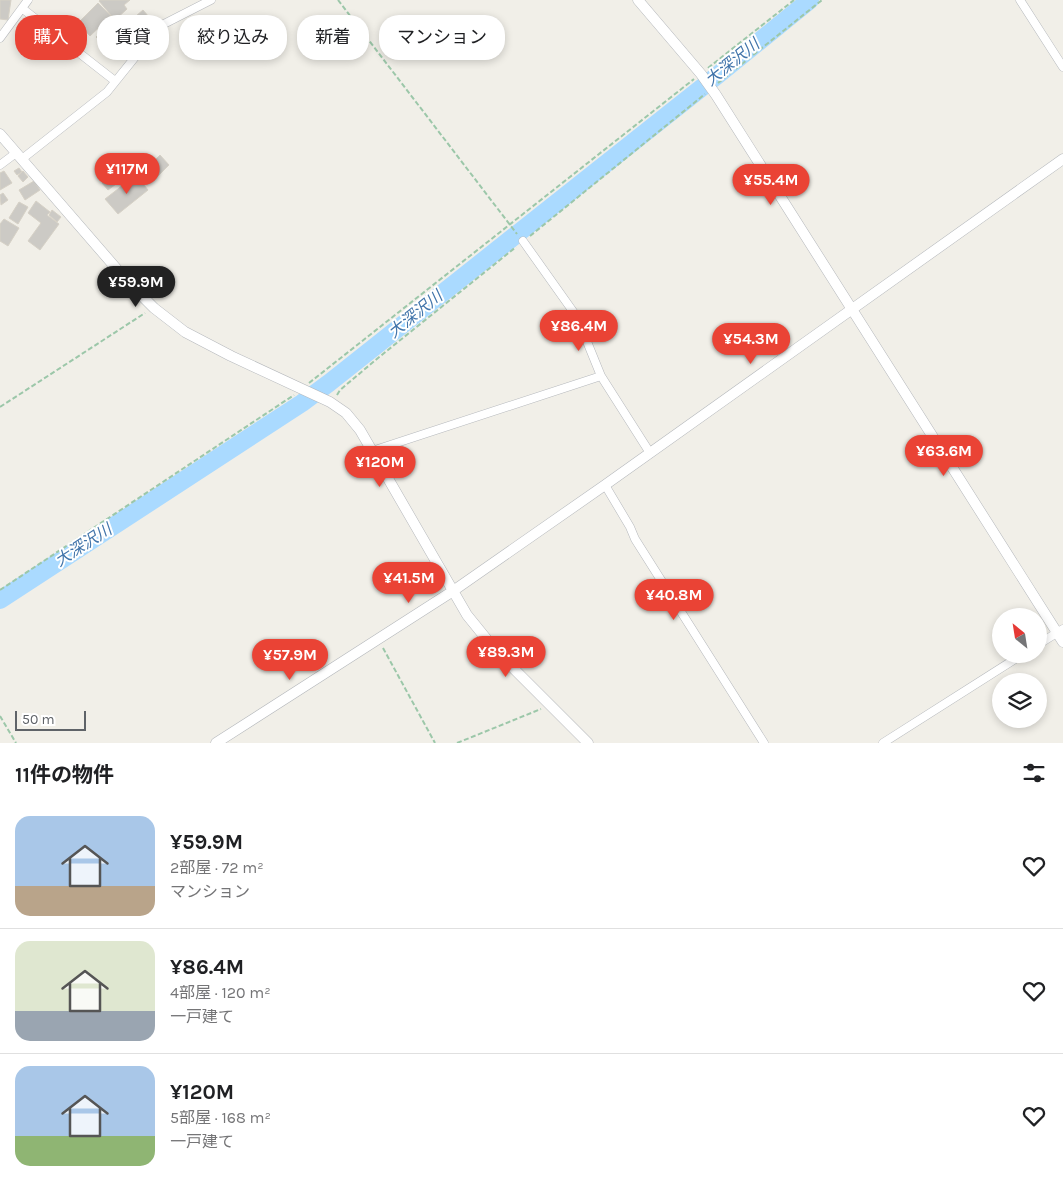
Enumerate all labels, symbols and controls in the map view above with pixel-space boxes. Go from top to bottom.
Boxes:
chip: 購入 [15,15,87,60]
chip: 賃貸 [97,15,169,60]
chip: 絞り込み [179,15,287,60]
chip: 新着 [297,15,369,60]
chip: マンション [379,15,505,60]
water label: 大深沢川 [701,33,764,90]
pin: ¥117M [92,152,162,195]
text: ¥117M [106,159,148,178]
pin: ¥55.4M [730,164,812,206]
text: ¥55.4M [744,170,798,189]
pin: ¥59.9M [95,266,177,308]
text: ¥59.9M [108,272,164,291]
water label: 大深沢川 [384,285,447,342]
pin: ¥86.4M [538,310,620,352]
text: ¥86.4M [551,316,607,335]
pin: ¥54.3M [710,322,792,365]
text: ¥54.3M [723,329,779,348]
pin: ¥63.6M [903,434,985,477]
text: ¥63.6M [916,441,972,460]
pin: ¥120M [345,446,415,488]
text: ¥120M [356,452,404,471]
water label: 大深沢川 [51,519,117,570]
pin: ¥41.5M [368,562,450,604]
text: ¥41.5M [383,568,435,587]
pin: ¥40.8M [633,578,715,621]
text: ¥40.8M [646,585,702,604]
north arrow [992,608,1048,662]
map controls [992,608,1047,728]
pin: ¥89.3M [465,636,547,678]
pin: ¥57.9M [249,638,331,681]
text: ¥89.3M [478,642,534,661]
text: ¥57.9M [263,645,317,664]
button: layers [992,673,1047,728]
scale bar [15,708,86,731]
text: 50 m [22,711,55,728]
icon: filters [1020,759,1048,787]
text: 11件の物件 [15,763,114,787]
text: ¥59.9M [170,830,243,854]
icon: home [55,836,115,896]
icon: heart [1020,852,1048,880]
text: 2部屋 · 72 m² [170,858,264,877]
text: マンション [170,882,250,901]
text: ¥86.4M [170,955,244,979]
icon: home [55,961,115,1021]
icon: heart [1020,977,1048,1005]
text: 4部屋 · 120 m² [170,983,271,1002]
text: 一戸建て [170,1007,234,1026]
text: ¥120M [170,1080,234,1104]
icon: home [55,1086,115,1146]
icon: heart [1020,1102,1048,1130]
text: 5部屋 · 168 m² [170,1108,271,1127]
text: 一戸建て [170,1132,234,1151]

